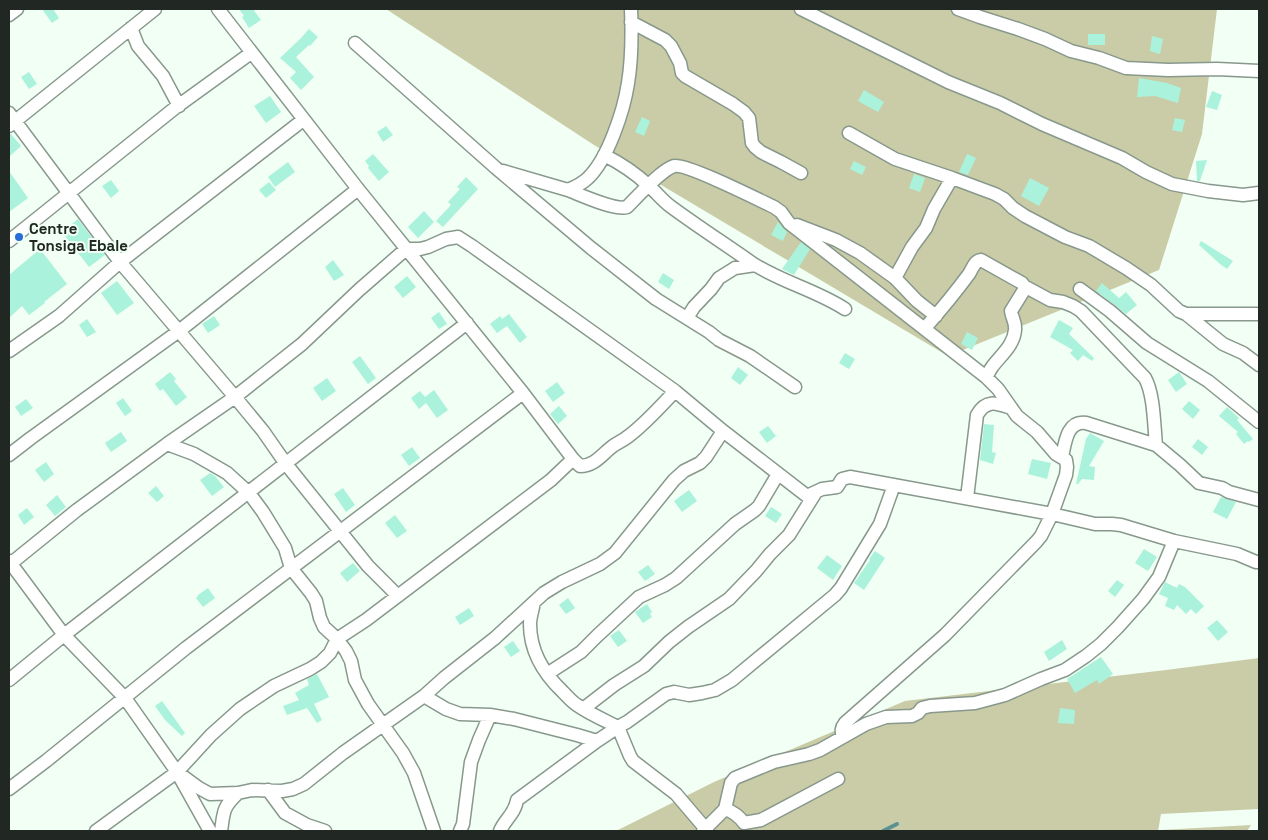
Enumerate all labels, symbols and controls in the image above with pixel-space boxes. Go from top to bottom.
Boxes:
place label: Centre Tonsiga Ebale [29,219,128,255]
marker: Centre Tonsiga Ebale [13,231,25,243]

